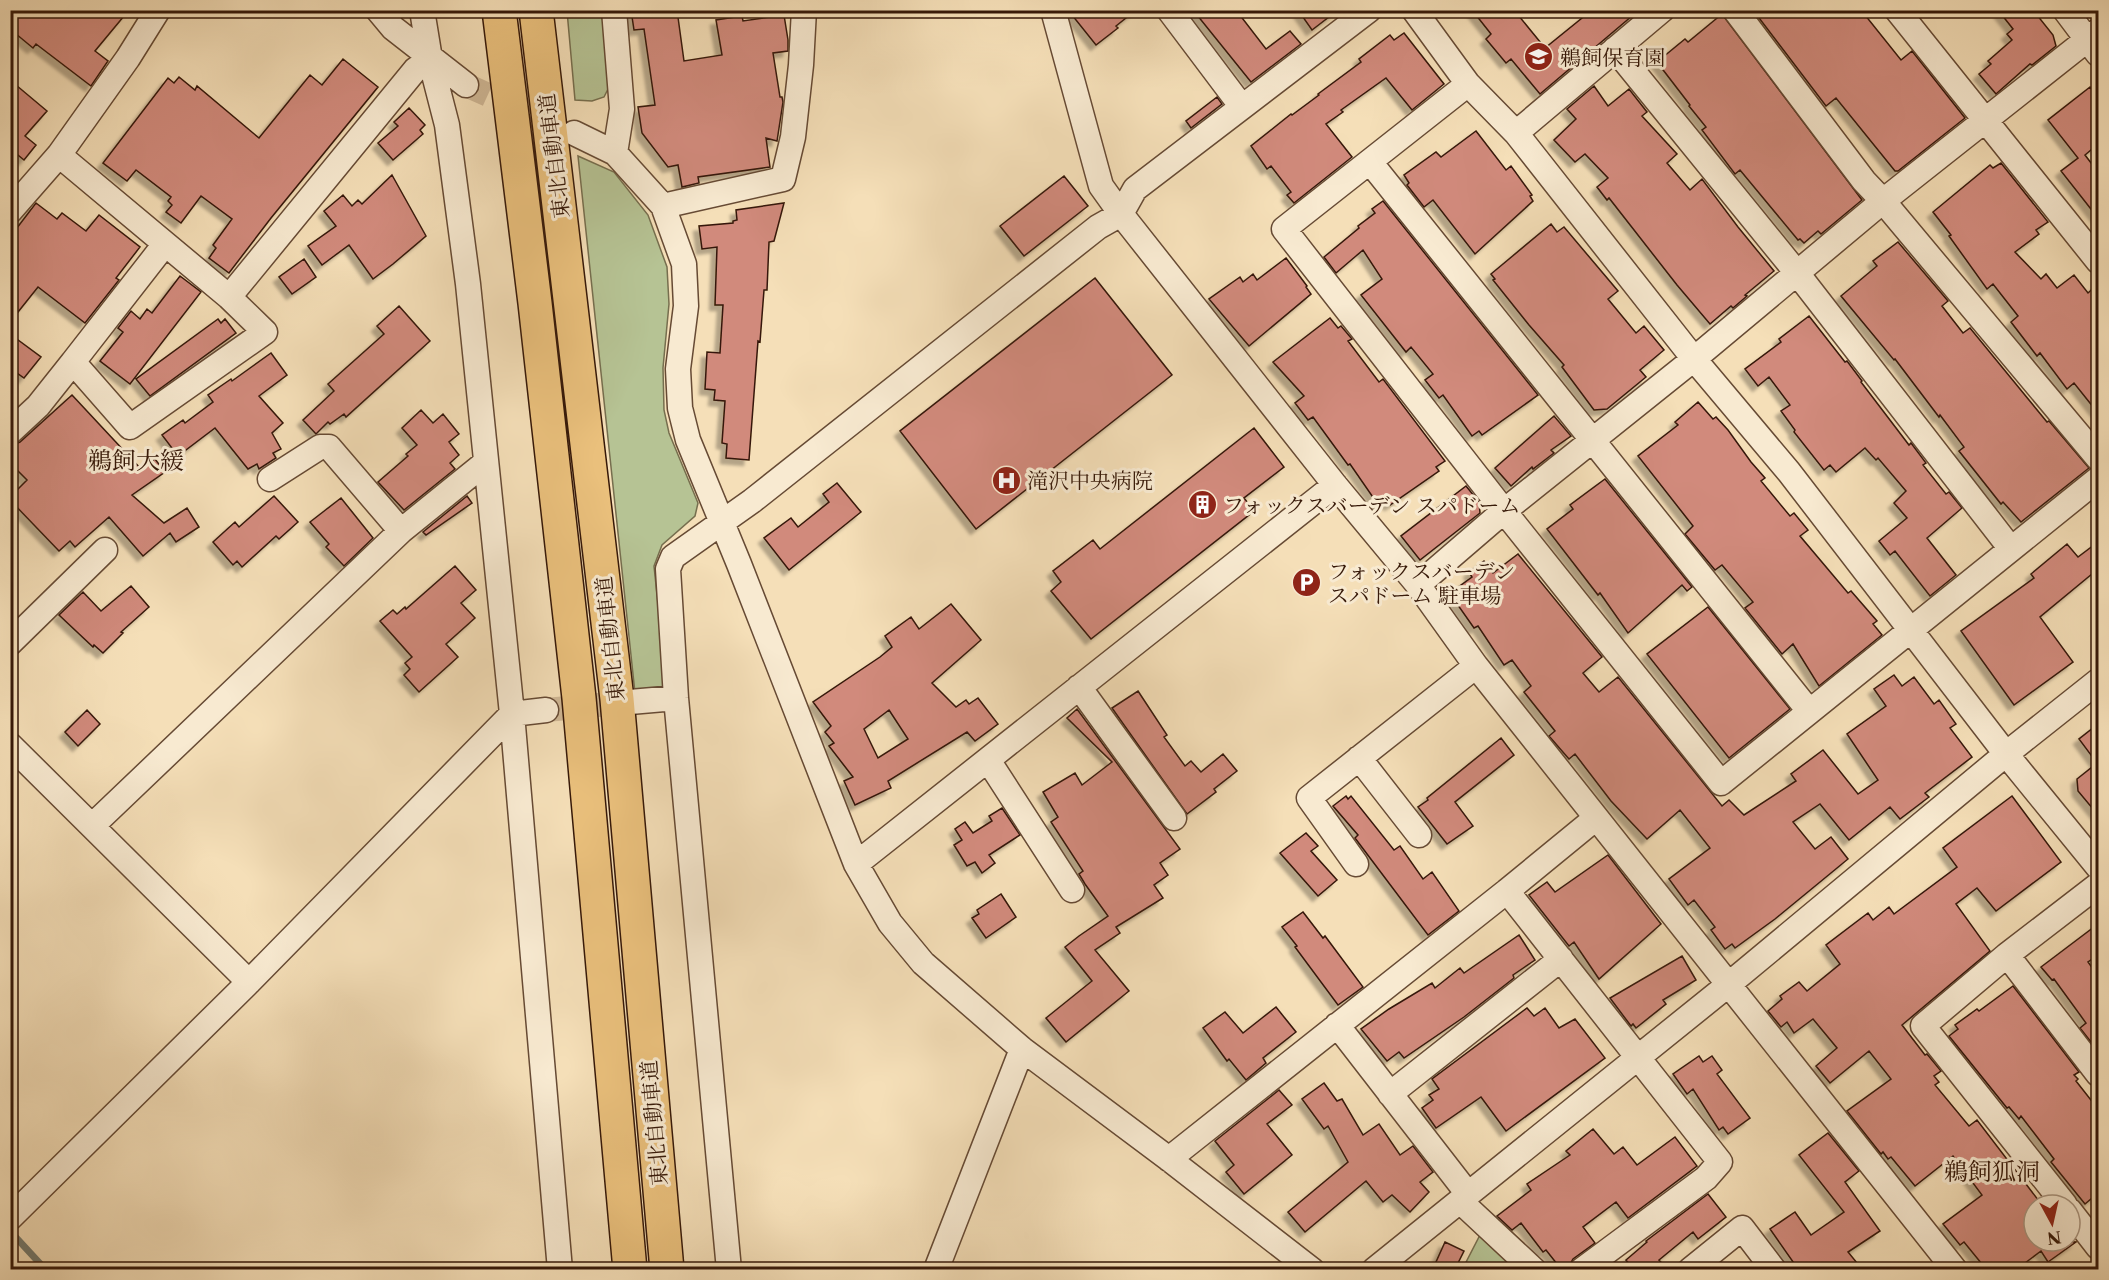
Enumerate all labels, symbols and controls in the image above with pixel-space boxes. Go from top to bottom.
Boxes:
school or university icon: 鵜飼保育園 [1523,41,1555,73]
place label: 鵜飼保育園 [1560,45,1665,70]
street label: 東北自動車道 [534,92,574,220]
district label: 鵜飼大緩 [88,446,184,475]
hospital icon: 滝沢中央病院 [990,464,1022,496]
place label: 滝沢中央病院 [1027,468,1153,493]
building icon: フォックスバーデン スパドーム [1186,489,1218,521]
place label: フォックスバーデン スパドーム [1223,493,1521,518]
place label: フォックスバーデン スパドーム 駐車場 [1328,559,1515,608]
parking icon: フォックスバーデン スパドーム 駐車場 [1291,567,1323,599]
street label: 東北自動車道 [591,575,629,703]
street label: 東北自動車道 [636,1059,672,1187]
district label: 鵜飼狐洞 [1944,1157,2040,1186]
north arrow [2022,1193,2082,1253]
text: N [2046,1227,2062,1249]

